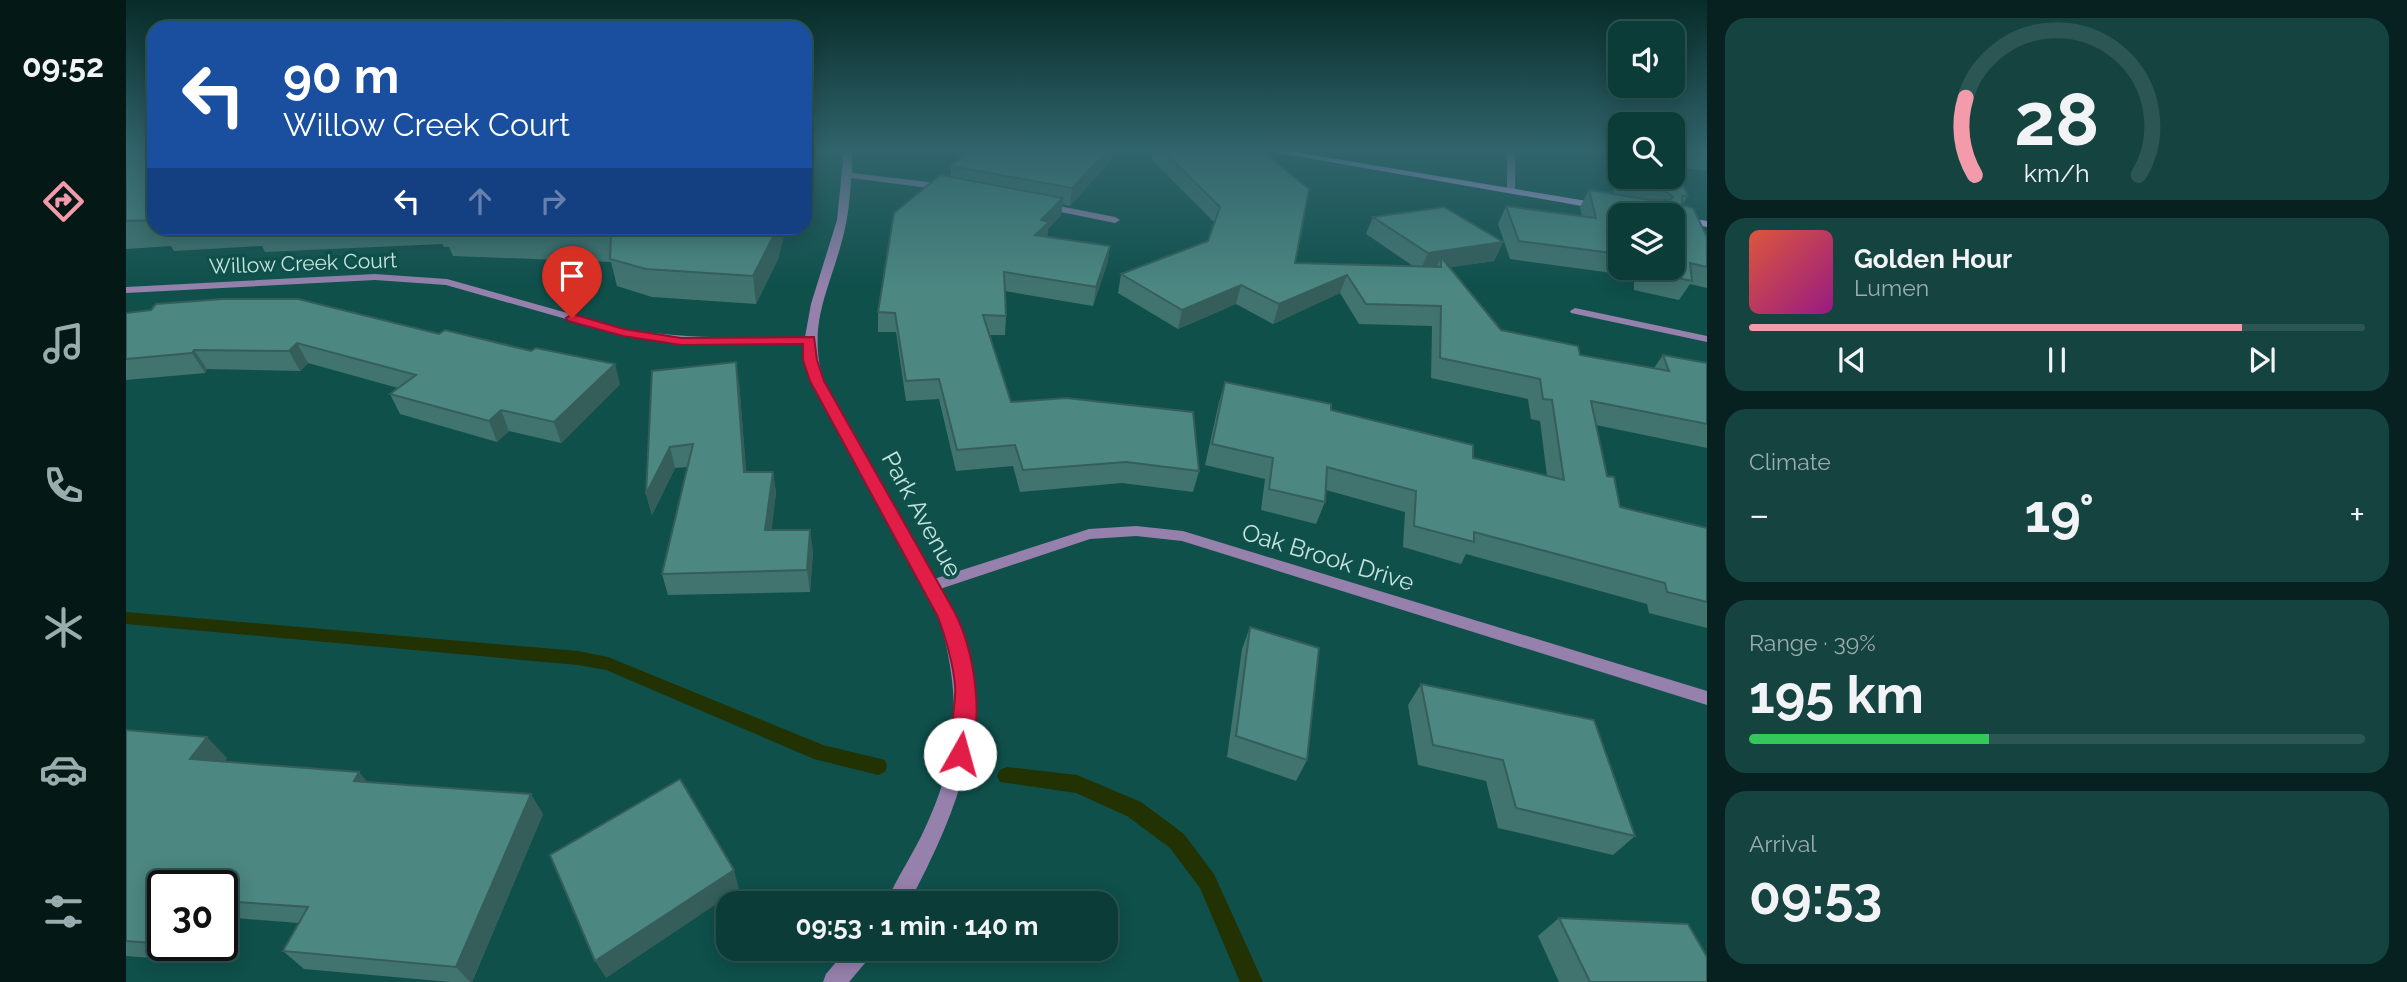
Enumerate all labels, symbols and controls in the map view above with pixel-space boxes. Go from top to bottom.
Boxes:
map controls [1608,21,1685,280]
button: sound [1608,21,1685,98]
text: 09:52 [22,47,104,84]
text: 90 m [283,47,399,104]
icon: left [168,49,259,140]
text: 28 [2014,77,2100,162]
text: Willow Creek Court [283,106,570,143]
button: search [1608,112,1685,189]
text: km/h [2024,158,2090,188]
icon: directions [39,177,88,226]
icon: left [388,182,426,220]
icon: ahead [461,182,499,220]
icon: right [534,182,572,220]
button: layers [1608,203,1685,280]
text: Golden Hour [1854,244,2012,274]
pin [542,246,602,318]
street label: Willow Creek Court [208,247,398,279]
icon: arrive [553,257,591,295]
text: Lumen [1854,274,1929,301]
icon: music [39,319,88,368]
icon: previous [1833,341,1871,379]
icon: pause [2038,341,2076,379]
icon: next [2243,341,2281,379]
street label: Park Avenue [876,446,968,582]
text: Climate [1749,448,1831,475]
icon: phone [39,461,88,510]
text: 19° [2025,483,2094,544]
text: − [1749,492,1769,537]
text: + [2349,492,2365,537]
street label: Oak Brook Drive [1238,517,1418,597]
icon: climate [39,603,88,652]
text: Range · 39% [1749,629,1876,656]
text: 195 km [1749,664,1924,725]
position arrow [923,717,997,791]
icon: car [39,745,88,794]
text: Arrival [1749,830,1816,857]
text: 09:53 [1749,865,1882,926]
speed limit sign: 30 [147,870,238,961]
icon: filters [39,887,88,936]
text: 09:53 · 1 min · 140 m [796,911,1039,941]

